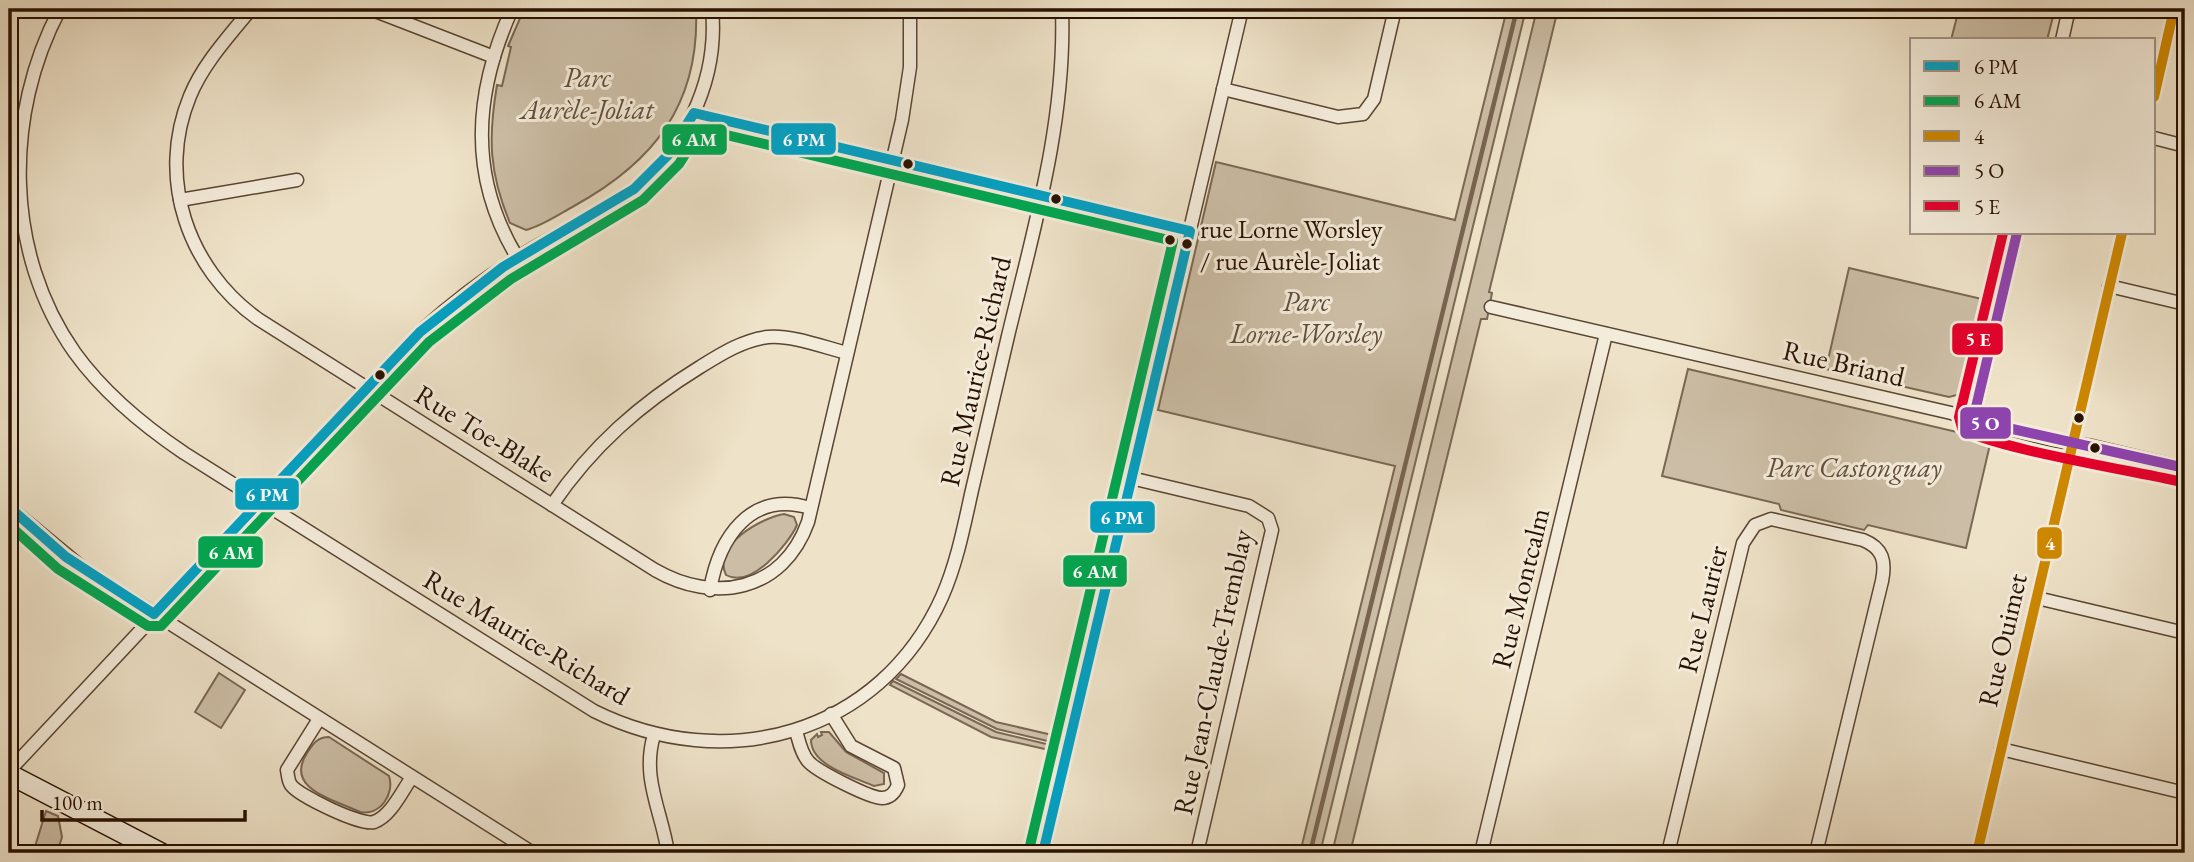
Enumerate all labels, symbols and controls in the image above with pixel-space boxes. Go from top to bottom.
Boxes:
legend [1910,38,2156,234]
text: 6 PM [1974,53,2019,80]
park label: Parc Aurèle-Joliat [518,59,655,127]
text: 6 AM [1974,87,2022,114]
line badge: 6 PM [770,122,837,156]
line badge: 6 AM [661,123,728,156]
text: 4 [1974,123,1985,150]
text: 6 AM [671,127,717,152]
text: 6 PM [782,127,826,152]
unlabelled marker [901,157,915,171]
text: 5 O [1974,157,2004,184]
unlabelled marker [1049,192,1063,206]
text: 5 E [1974,193,2000,220]
place label: rue Lorne Worsley / rue Aurèle-Joliat [1200,212,1383,278]
unlabelled marker [1163,233,1177,247]
marker: rue Lorne Worsley / rue Aurèle-Joliat [1180,237,1194,251]
street label: Rue Maurice-Richard [931,252,1019,489]
park label: Parc Lorne-Worsley [1229,283,1383,351]
line badge: 5 E [1951,322,2004,356]
text: 5 E [1965,327,1991,352]
street label: Rue Briand [1780,332,1909,395]
unlabelled marker [373,368,387,382]
street label: Rue Toe-Blake [409,376,562,490]
line badge: 5 O [1959,406,2012,440]
text: 5 O [1971,411,2000,436]
unlabelled marker [2072,411,2086,425]
unlabelled marker [2088,441,2102,455]
park label: Parc Castonguay [1766,449,1943,485]
line badge: 6 PM [234,477,300,511]
text: 6 PM [245,482,289,507]
line badge: 6 PM [1089,500,1156,534]
street label: Rue Montcalm [1483,504,1557,672]
text: 6 PM [1100,505,1144,530]
street label: Rue Jean-Claude-Tremblay [1164,525,1260,818]
line badge: 4 [2036,526,2063,560]
text: 4 [2045,531,2056,556]
line badge: 6 AM [197,535,264,569]
text: 6 AM [208,540,254,565]
street label: Rue Laurier [1669,541,1735,676]
line badge: 6 AM [1062,554,1128,588]
text: 6 AM [1072,559,1118,584]
street label: Rue Maurice-Richard [417,561,638,713]
street label: Rue Ouimet [1969,570,2035,710]
scale bar [42,778,245,822]
text: 100 m [52,789,103,816]

